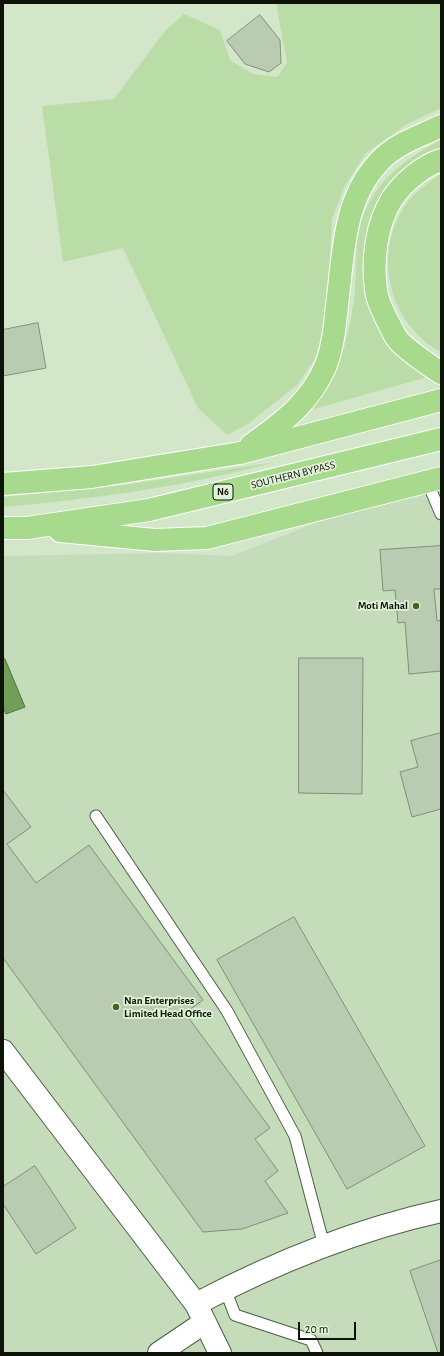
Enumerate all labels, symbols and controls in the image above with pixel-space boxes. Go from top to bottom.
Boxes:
street label: SOUTHERN BYPASS [250,458,336,492]
road number: N6 [213,484,233,500]
place label: Moti Mahal [358,599,408,613]
marker: Moti Mahal [411,601,421,611]
place label: Nan Enterprises Limited Head Office [124,994,212,1020]
marker: Nan Enterprises Limited Head Office [111,1002,121,1012]
scale bar [300,1314,358,1340]
text: 20 m [305,1323,328,1335]

